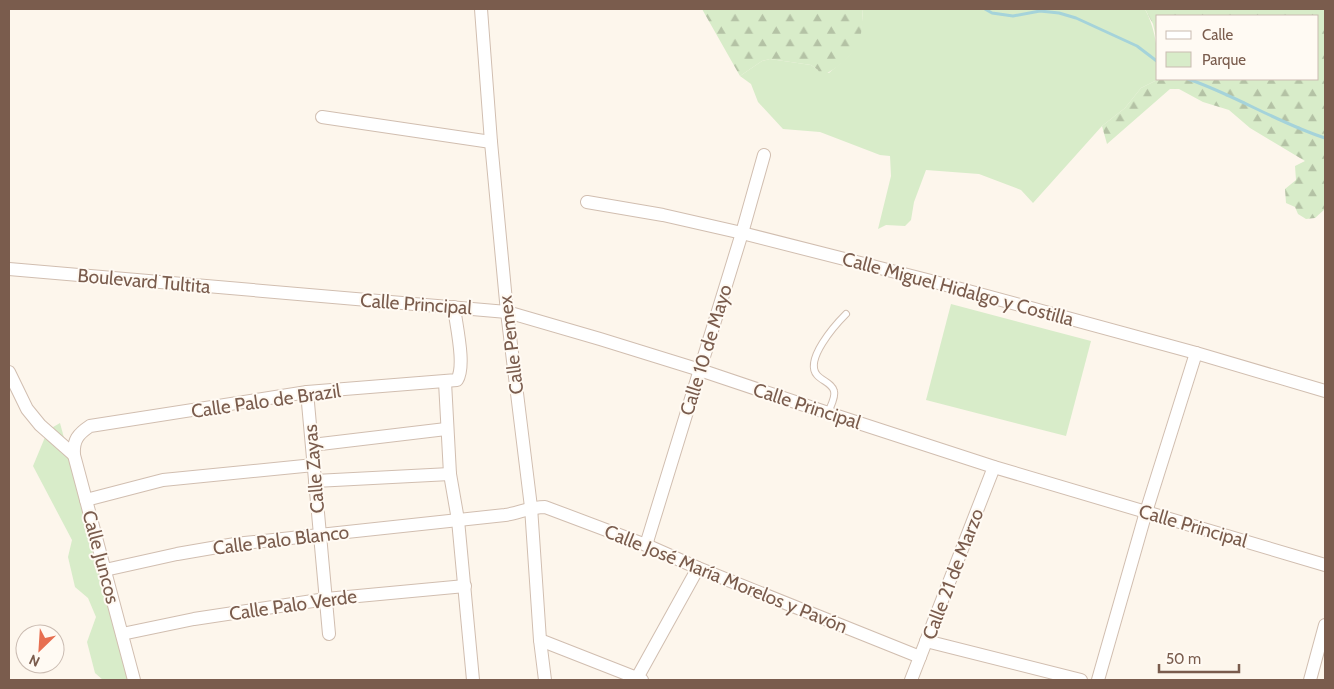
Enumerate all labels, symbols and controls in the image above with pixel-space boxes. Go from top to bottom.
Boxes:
legend [1156,15,1319,80]
text: Calle [1202,26,1233,44]
text: Parque [1202,51,1246,69]
street label: Calle Miguel Hidalgo y Costilla [840,247,1076,331]
street label: Boulevard Tultita [77,264,211,298]
street label: Calle 10 de Mayo [675,282,737,418]
street label: Calle Principal [359,289,473,319]
street label: Calle Pemex [494,294,528,396]
street label: Calle Principal [750,378,864,434]
street label: Calle Palo de Brazil [190,379,343,423]
street label: Calle Zayas [299,423,329,514]
street label: Calle Principal [1136,500,1250,553]
street label: Calle 21 de Marzo [917,505,989,643]
street label: Calle Juncos [78,508,125,606]
street label: Calle Palo Blanco [212,520,350,560]
street label: Calle José María Morelos y Pavón [601,520,851,638]
street label: Calle Palo Verde [228,585,359,625]
north arrow [15,624,65,674]
scale bar [1159,642,1239,674]
text: 50 m [1166,650,1201,668]
text: N [26,651,43,671]

